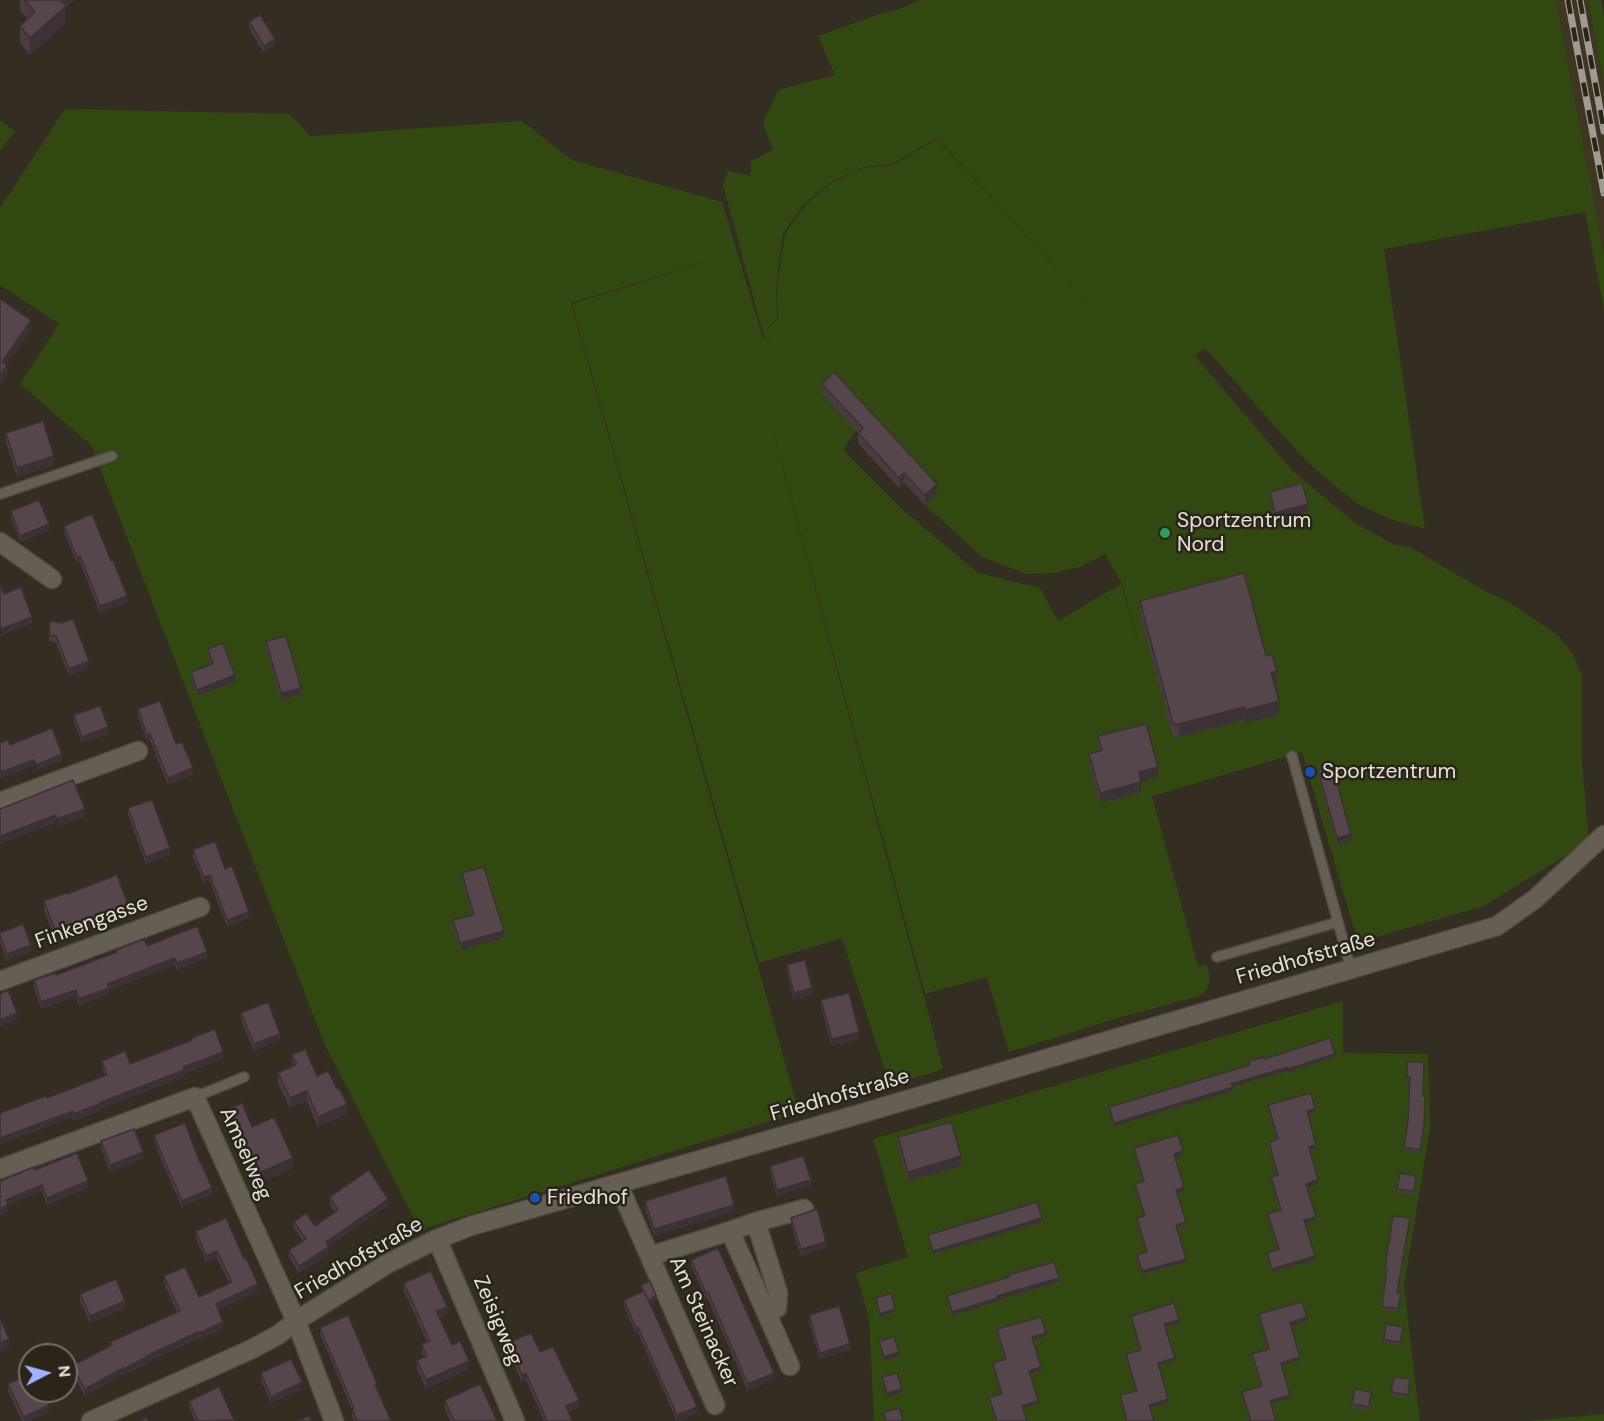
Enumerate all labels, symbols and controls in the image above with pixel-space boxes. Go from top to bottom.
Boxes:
place label: Sportzentrum Nord [1177,508,1311,558]
marker: Sportzentrum Nord [1158,526,1172,540]
place label: Sportzentrum [1322,759,1456,785]
marker: Sportzentrum [1303,765,1317,779]
street label: Finkengasse [32,891,152,955]
street label: Friedhofstraße [1234,927,1378,991]
street label: Friedhofstraße [768,1064,912,1128]
street label: Amselweg [213,1104,277,1204]
place label: Friedhof [547,1185,628,1211]
marker: Friedhof [528,1191,542,1205]
street label: Friedhofstraße [291,1212,427,1306]
street label: Am Steinacker [663,1253,743,1391]
street label: Zeisigweg [467,1272,527,1370]
north arrow [18,1343,78,1403]
text: N [53,1364,75,1378]

